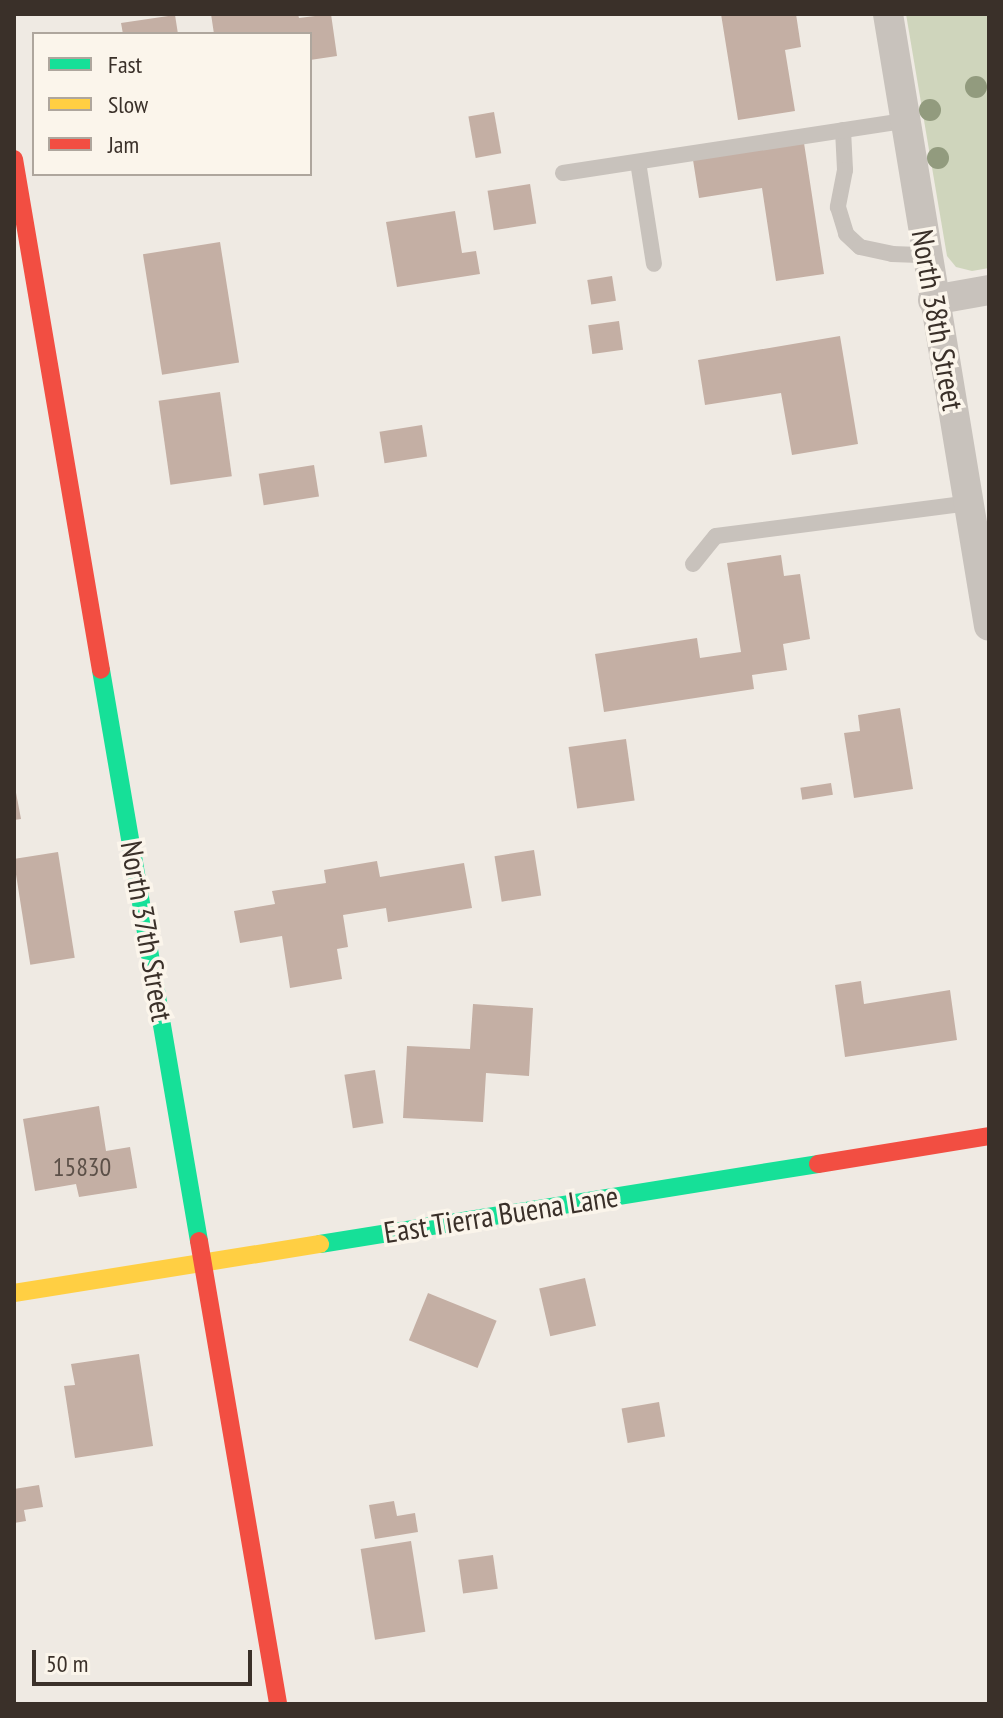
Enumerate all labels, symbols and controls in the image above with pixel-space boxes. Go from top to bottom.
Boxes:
legend [32,32,312,176]
text: Fast [108,49,142,80]
text: Slow [108,89,148,120]
text: Jam [108,129,139,160]
street label: North 38th Street [904,227,972,413]
street label: North 37th Street [113,838,181,1024]
house number: 15830 [53,1151,111,1183]
street label: East Tierra Buena Lane [381,1178,621,1250]
scale bar [36,1634,256,1684]
text: 50 m [46,1648,88,1679]

